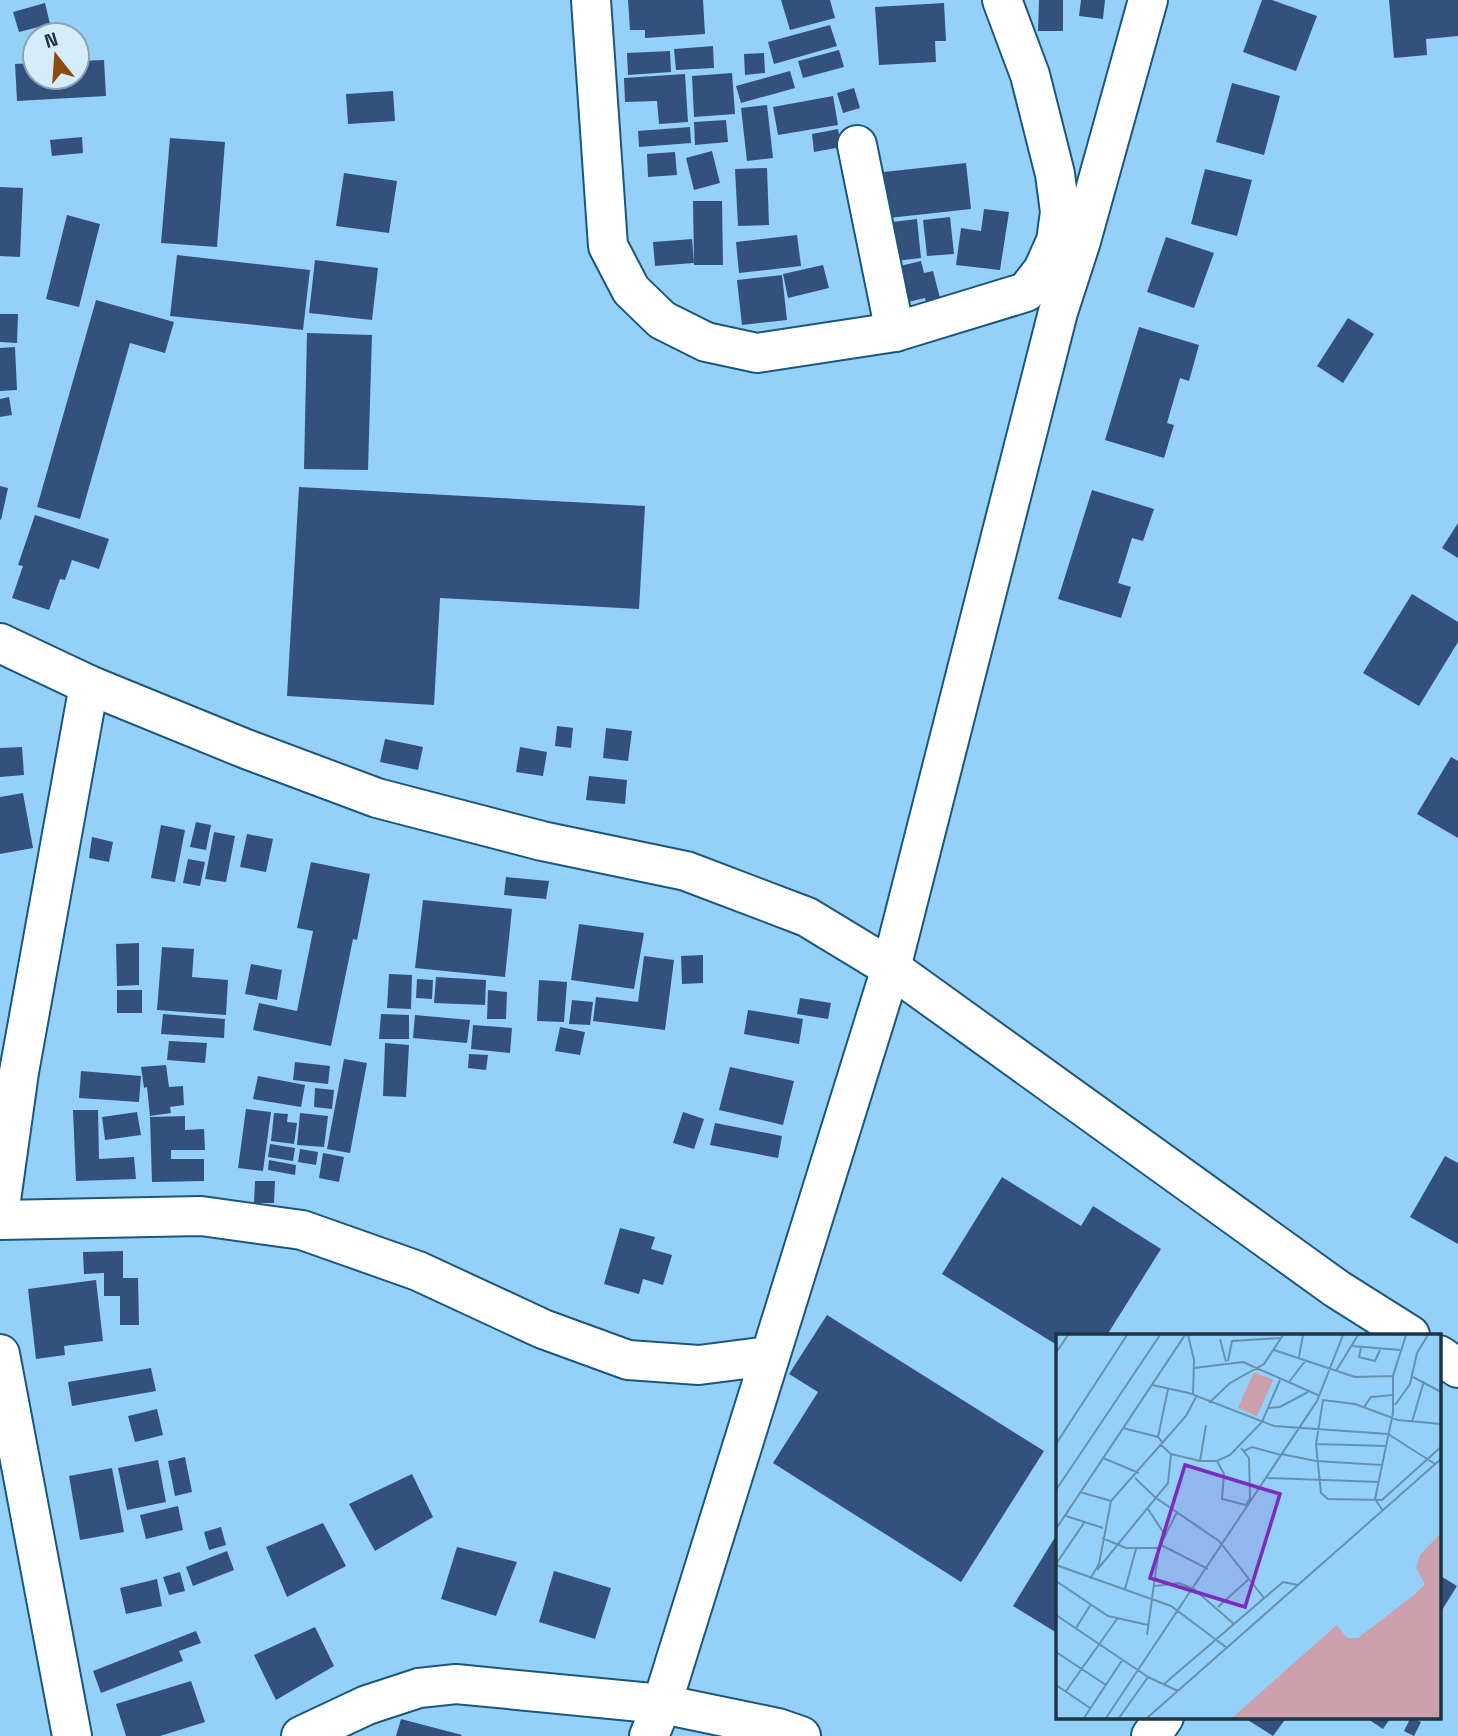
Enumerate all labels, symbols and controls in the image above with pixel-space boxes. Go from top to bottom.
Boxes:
north arrow [21,21,91,91]
text: N [41,26,61,54]
inset map [1056,1334,1440,1718]

